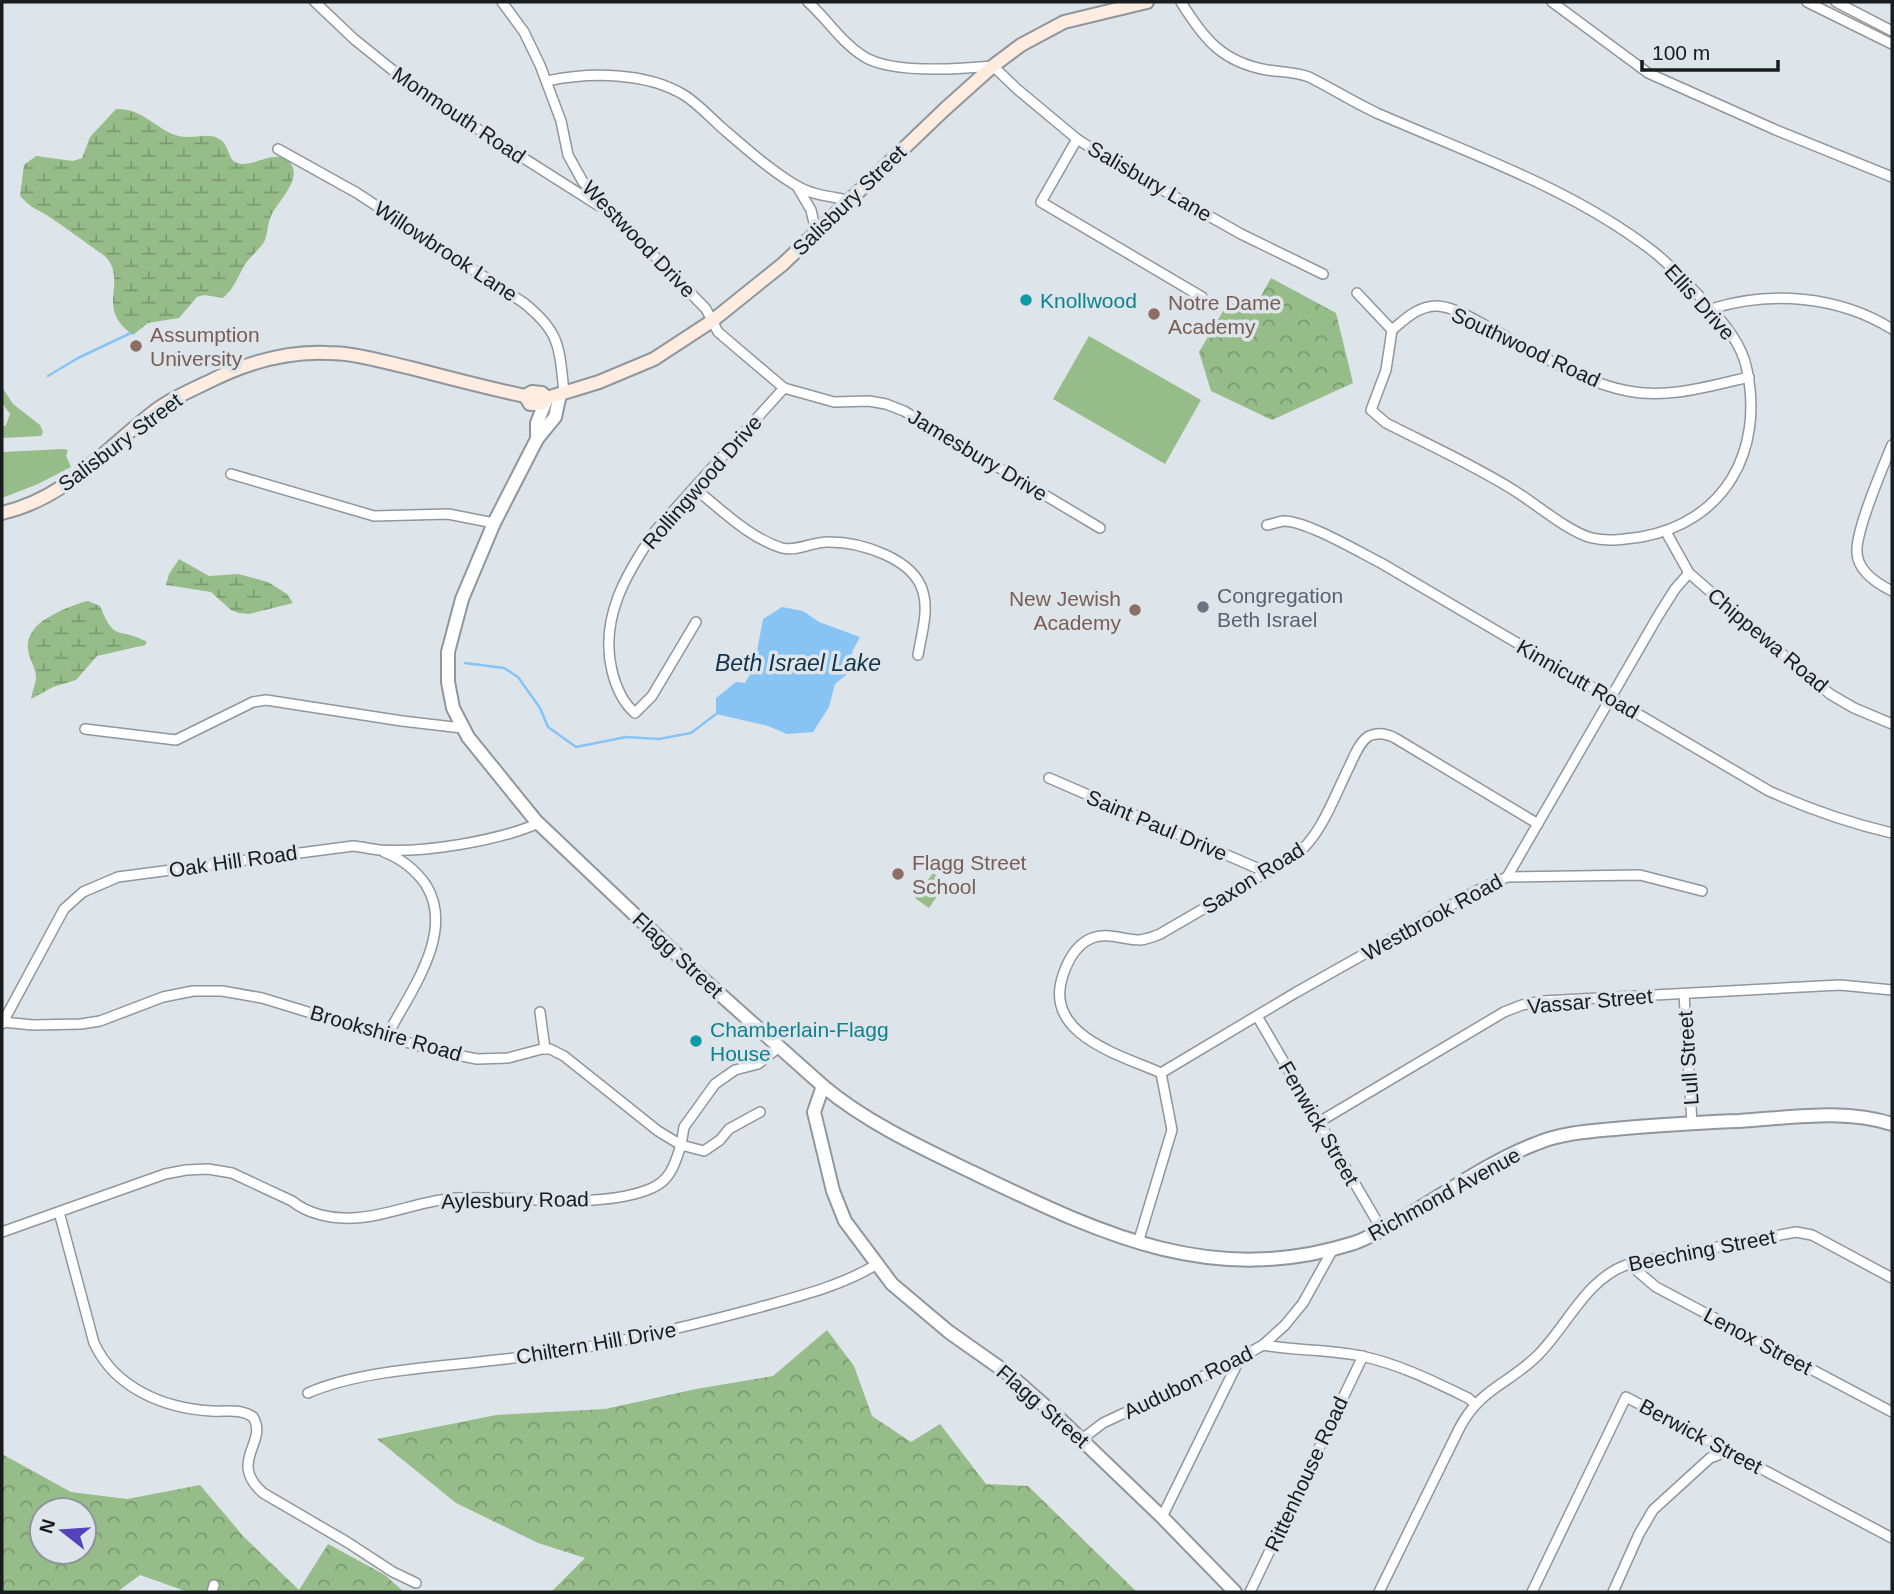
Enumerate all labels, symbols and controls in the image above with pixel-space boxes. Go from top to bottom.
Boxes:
scale bar [1642,28,1778,72]
text: 100 m [1652,41,1710,64]
street label: Monmouth Road [388,62,530,168]
street label: Salisbury Lane [1084,136,1216,226]
street label: Salisbury Street [788,140,910,260]
street label: Westwood Drive [578,176,700,302]
street label: Willowbrook Lane [370,196,522,306]
street label: Ellis Drive [1660,260,1740,344]
place label: Knollwood [1040,289,1137,312]
place label: Notre Dame Academy [1168,291,1281,338]
marker: Knollwood [1018,292,1034,308]
street label: Southwood Road [1448,303,1604,391]
marker: Notre Dame Academy [1146,306,1162,322]
place label: Assumption University [150,323,260,370]
marker: Assumption University [128,338,144,354]
street label: Salisbury Street [54,388,186,496]
street label: Jamesbury Drive [905,405,1051,505]
street label: Rollingwood Drive [638,411,766,553]
street label: Chippewa Road [1703,583,1833,697]
place label: Congregation Beth Israel [1217,584,1343,631]
place label: New Jewish Academy [1009,587,1121,634]
marker: Congregation Beth Israel [1195,599,1211,615]
marker: New Jewish Academy [1127,602,1143,618]
street label: Kinnicutt Road [1513,635,1643,723]
water label: Beth Israel Lake [715,650,881,676]
street label: Saint Paul Drive [1083,785,1231,865]
street label: Saxon Road [1198,838,1308,918]
street label: Oak Hill Road [167,841,299,881]
place label: Flagg Street School [912,851,1027,898]
marker: Flagg Street School [890,866,906,882]
street label: Westbrook Road [1358,869,1506,965]
street label: Flagg Street [628,908,728,1003]
street label: Vassar Street [1526,984,1654,1018]
street label: Brookshire Road [308,1000,464,1066]
street label: Lull Street [1673,1010,1703,1106]
place label: Chamberlain-Flagg House [710,1018,889,1065]
marker: Chamberlain-Flagg House [688,1033,704,1049]
street label: Fenwick Street [1274,1057,1364,1189]
street label: Richmond Avenue [1364,1143,1524,1245]
street label: Aylesbury Road [441,1187,589,1213]
street label: Beeching Street [1626,1224,1778,1276]
street label: Lenox Street [1700,1303,1816,1379]
street label: Chiltern Hill Drive [514,1318,678,1368]
street label: Audubon Road [1120,1341,1256,1423]
street label: Flagg Street [992,1360,1094,1452]
street label: Rittenhouse Road [1260,1393,1352,1555]
street label: Berwick Street [1636,1394,1766,1478]
north arrow [28,1496,98,1566]
text: N [35,1517,59,1536]

